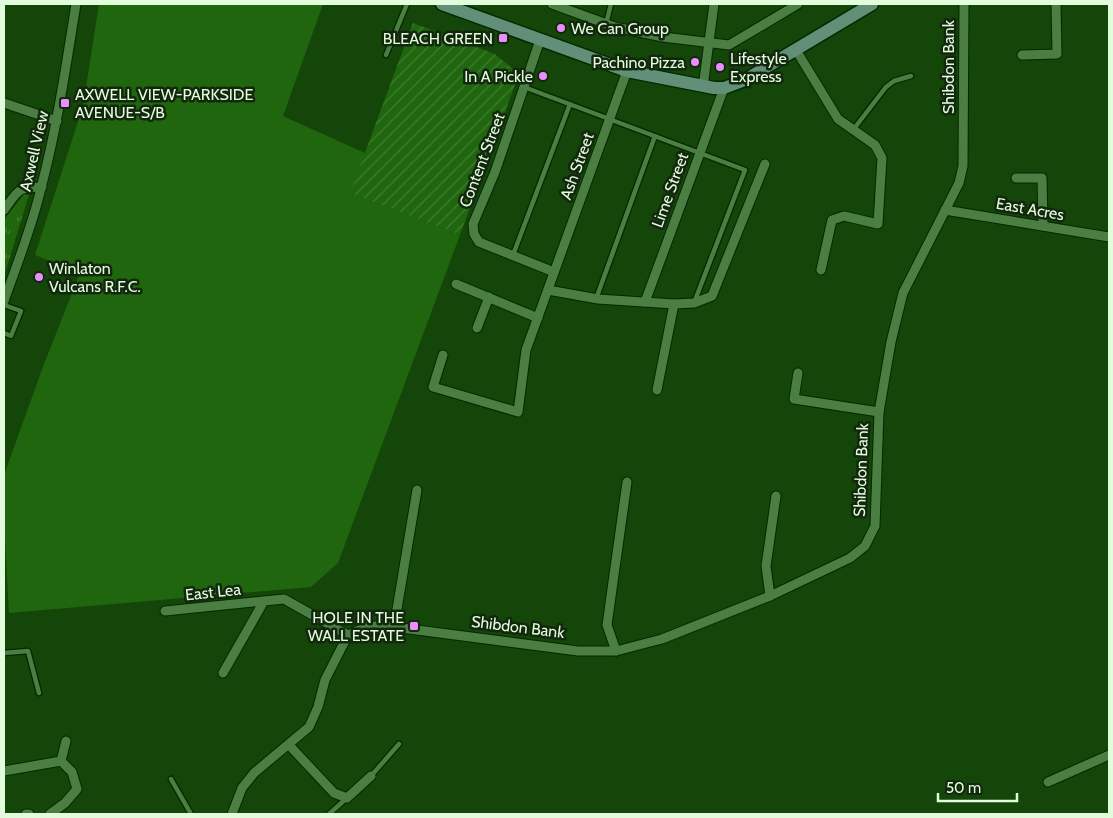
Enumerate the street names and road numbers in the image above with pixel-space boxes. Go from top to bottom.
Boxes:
street label: Shibdon Bank [939,19,958,114]
street label: Axwell View [16,109,53,193]
street label: Content Street [455,109,509,210]
street label: Ash Street [556,129,598,202]
street label: Lime Street [648,149,693,230]
street label: East Acres [994,194,1066,224]
street label: Shibdon Bank [850,422,872,517]
street label: East Lea [184,580,242,604]
street label: Shibdon Bank [470,612,567,642]

